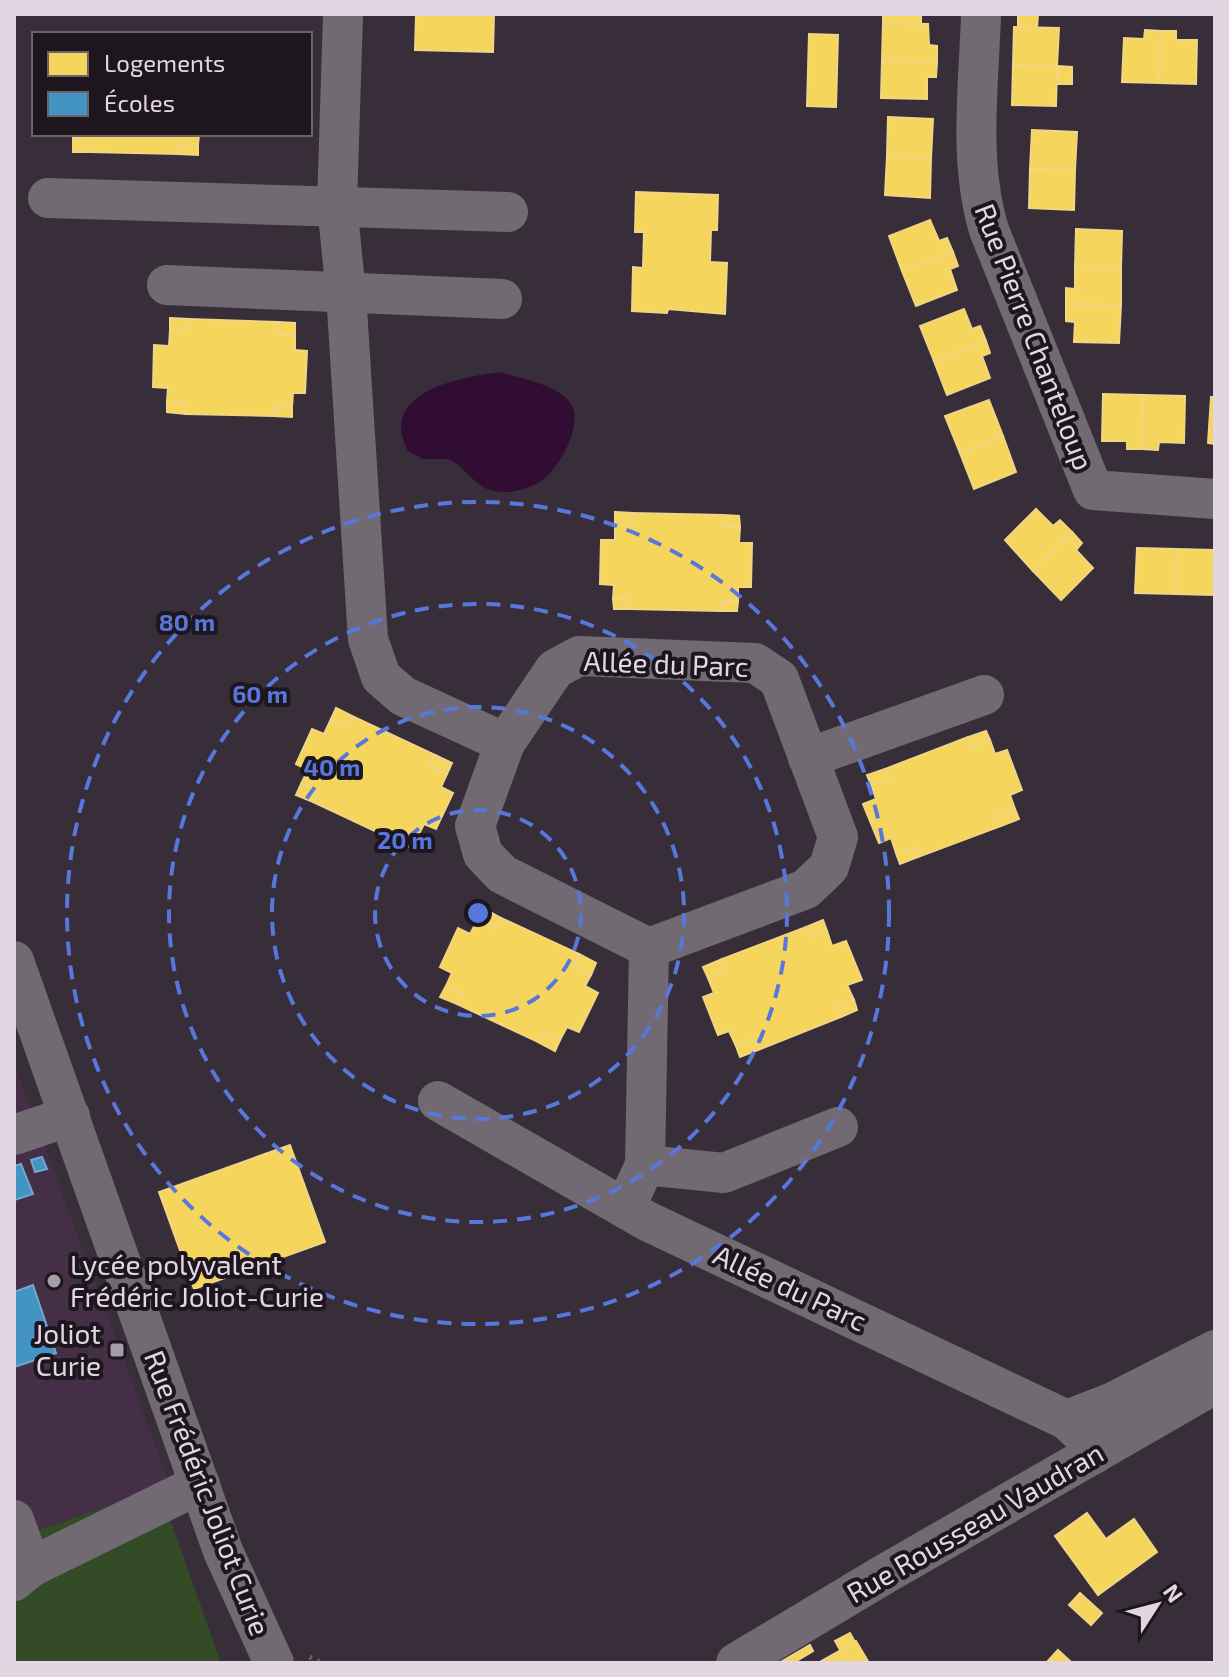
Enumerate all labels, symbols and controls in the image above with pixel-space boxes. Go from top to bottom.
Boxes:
legend [32,32,312,136]
text: Logements [104,48,225,77]
text: Écoles [104,88,175,117]
street label: Rue Pierre Chanteloup [968,199,1101,475]
text: 80 m [159,607,215,636]
street label: Allée du Parc [583,643,749,683]
text: 60 m [232,679,288,708]
text: 40 m [304,752,360,781]
text: 20 m [377,825,433,854]
centre of rings [464,899,492,927]
street label: Allée du Parc [708,1237,872,1337]
place label: Lycée polyvalent Frédéric Joliot-Curie [70,1247,324,1313]
marker: Lycée polyvalent Frédéric Joliot-Curie [45,1272,63,1290]
place label: Joliot Curie [34,1316,101,1382]
marker: Joliot Curie [108,1341,126,1359]
street label: Rue Frédéric Joliot Curie [138,1345,278,1640]
street label: Rue Rousseau Vaudran [840,1435,1109,1609]
north arrow [1117,1565,1197,1645]
text: N [1159,1579,1189,1607]

